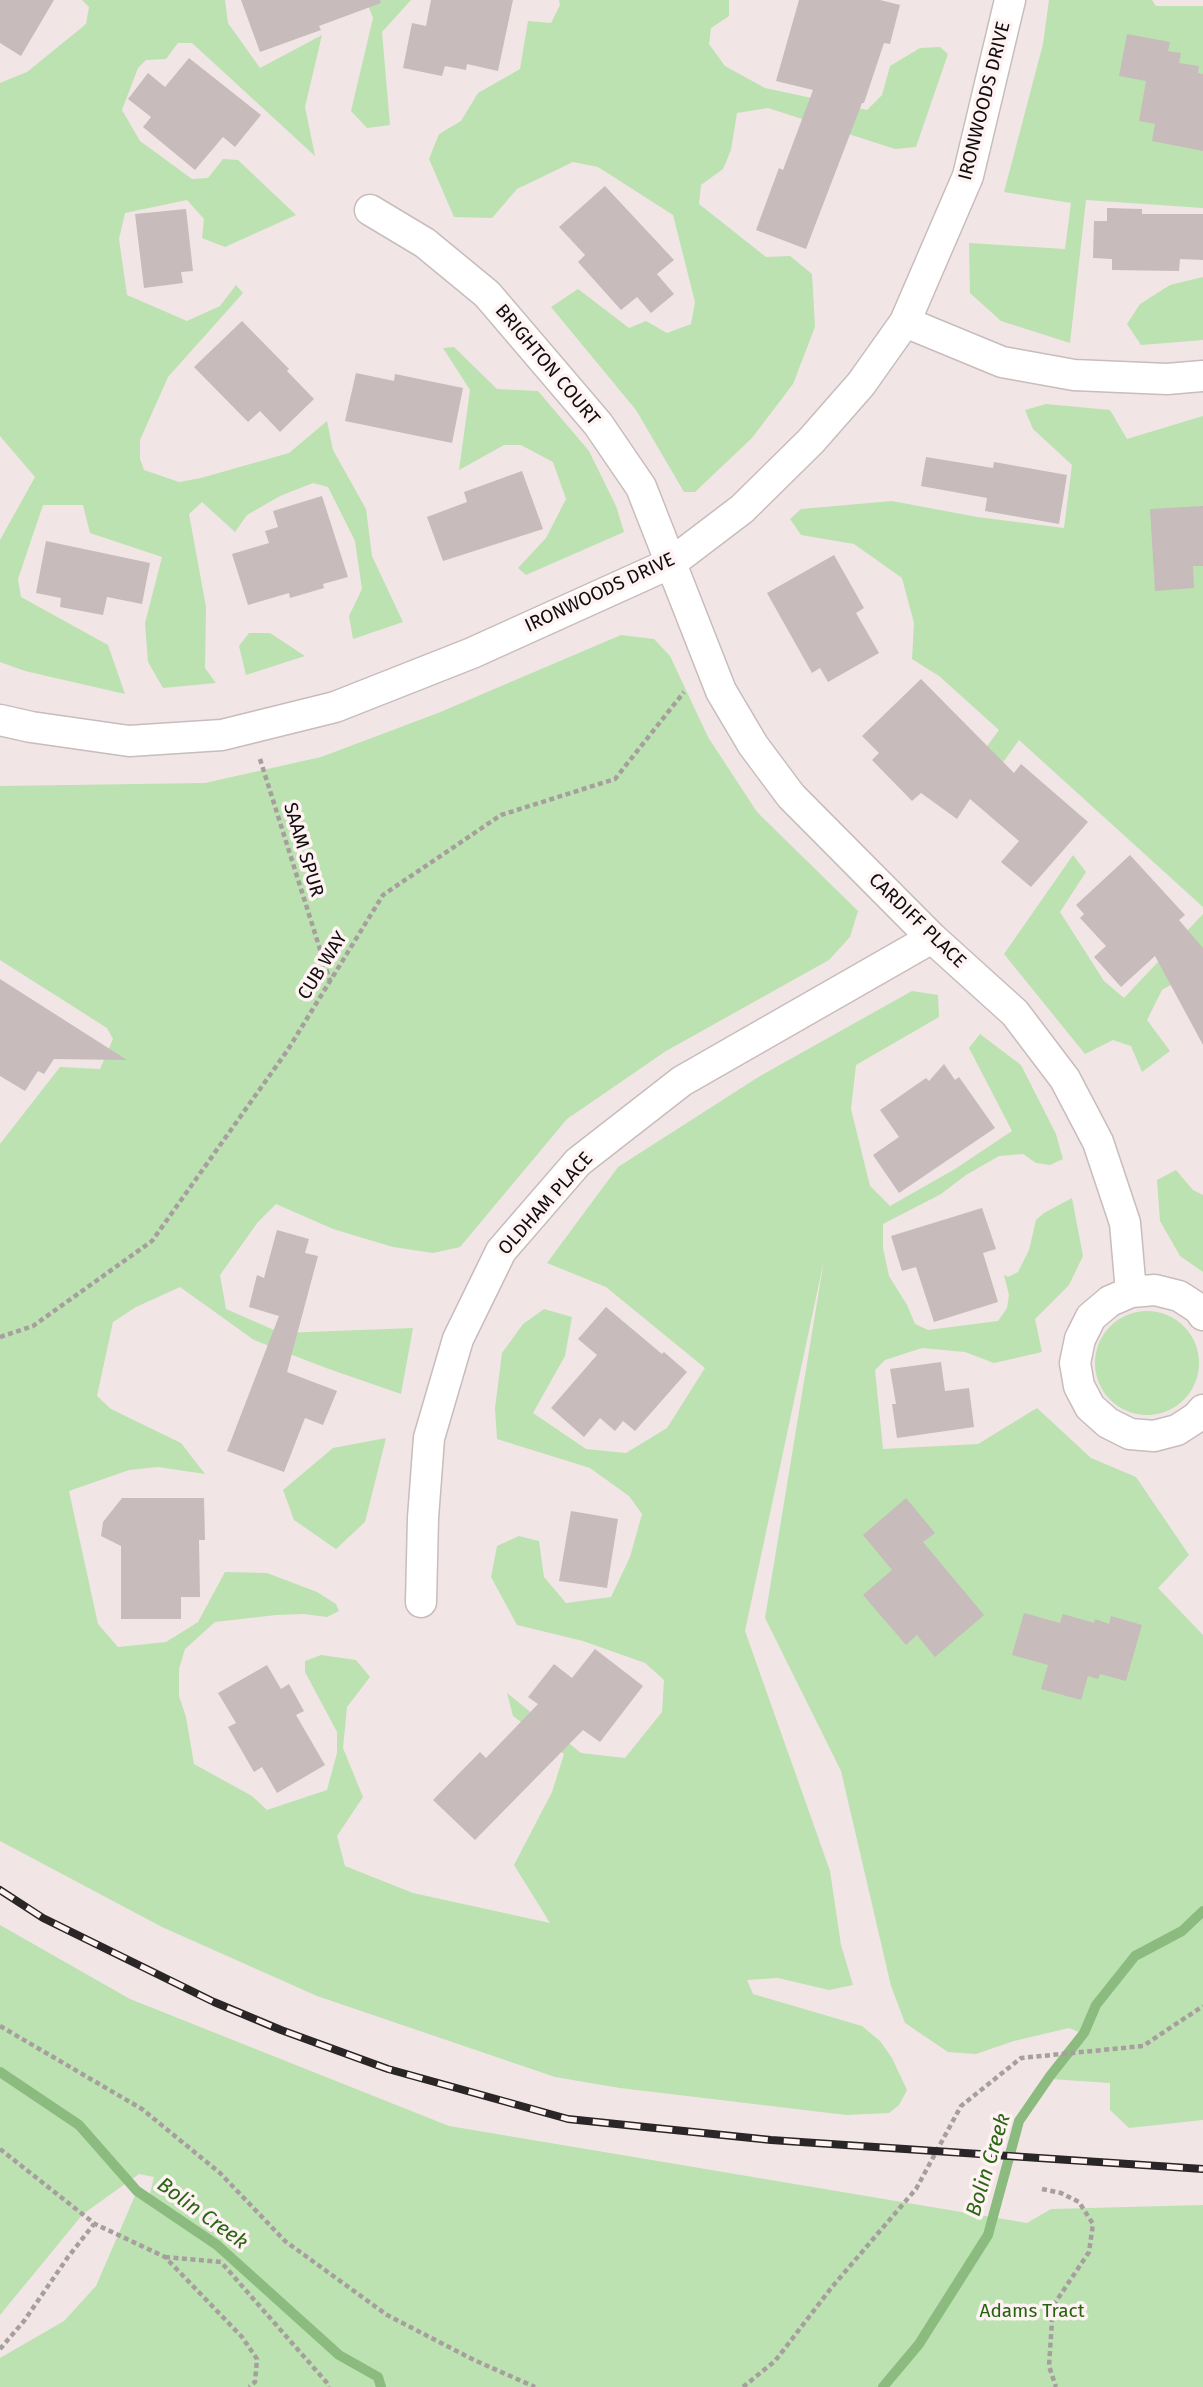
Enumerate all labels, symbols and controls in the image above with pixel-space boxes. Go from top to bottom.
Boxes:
street label: IRONWOODS DRIVE [954,19,1016,183]
street label: BRIGHTON COURT [490,300,604,430]
street label: IRONWOODS DRIVE [521,548,679,638]
street label: SAAM SPUR [278,800,328,900]
street label: CARDIFF PLACE [864,869,970,973]
street label: CUB WAY [293,928,353,1004]
street label: OLDHAM PLACE [494,1148,598,1260]
water label: Bolin Creek [961,2111,1017,2219]
water label: Bolin Creek [152,2173,252,2255]
park label: Adams Tract [980,2301,1084,2323]

